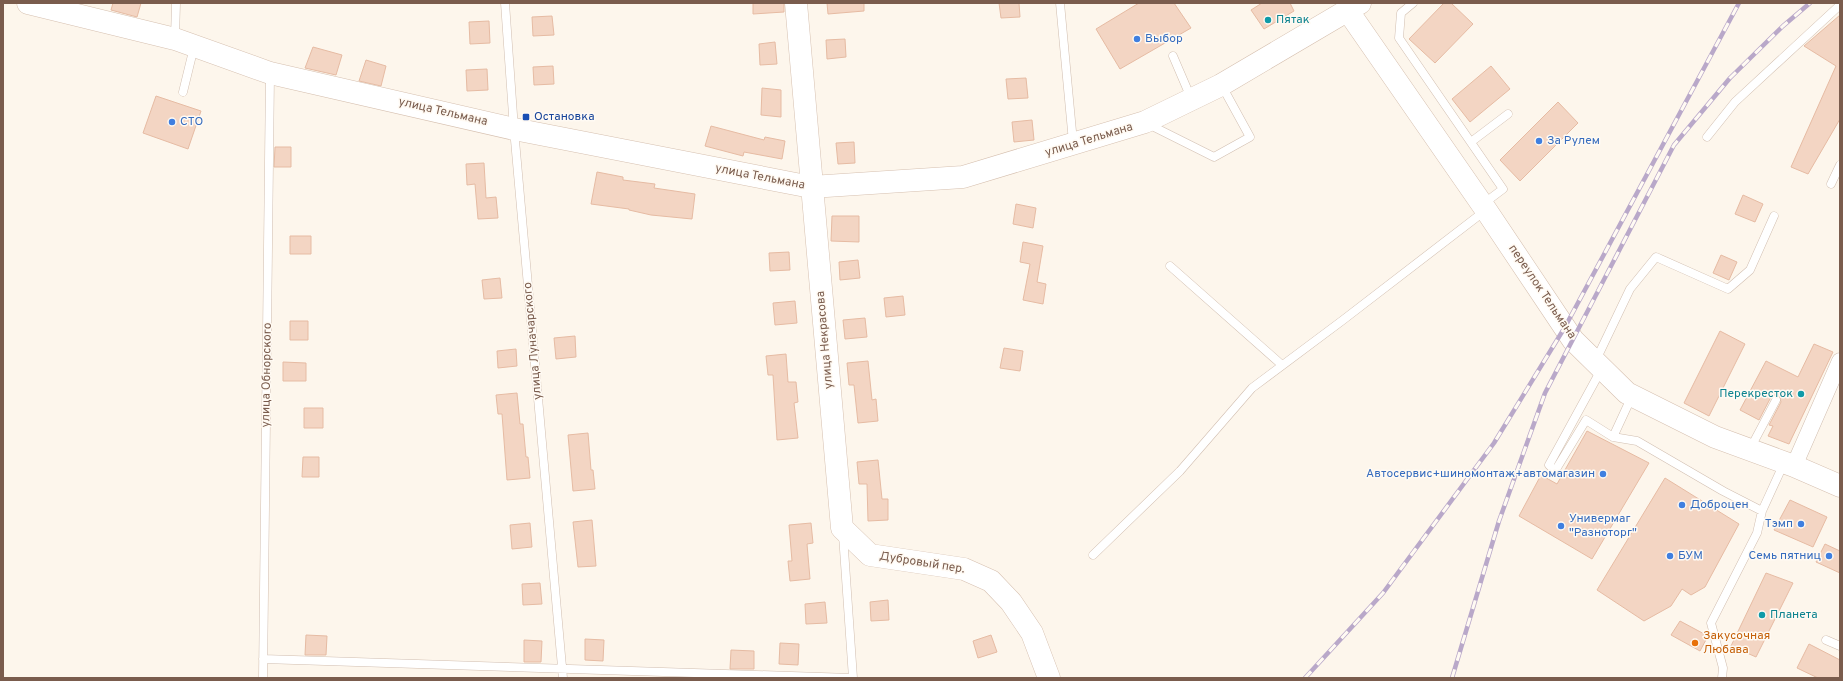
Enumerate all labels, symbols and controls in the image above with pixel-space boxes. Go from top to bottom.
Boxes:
place label: Пятак [1276,12,1310,28]
marker: Пятак [1263,15,1273,25]
place label: Выбор [1145,31,1183,47]
marker: Выбор [1132,34,1142,44]
street label: улица Тельмана [397,94,489,130]
place label: Остановка [534,109,594,125]
marker: Остановка [521,112,531,122]
place label: СТО [180,114,203,130]
marker: СТО [167,117,177,127]
street label: улица Тельмана [1043,119,1135,161]
place label: За Рулем [1547,133,1600,149]
marker: За Рулем [1534,136,1544,146]
street label: улица Тельмана [714,160,806,194]
street label: переулок Тельмана [1504,242,1580,342]
street label: улица Луначарского [520,281,546,401]
street label: улица Некрасова [813,290,837,390]
street label: улица Обнорского [258,322,276,428]
place label: Перекресток [1719,386,1793,402]
marker: Перекресток [1796,389,1806,399]
place label: Автосервис+шиномонтаж+автомагазин [1366,466,1595,482]
marker: Автосервис+шиномонтаж+автомагазин [1598,469,1608,479]
place label: Доброцен [1690,497,1749,513]
marker: Доброцен [1677,500,1687,510]
place label: Универмаг "Разноторг" [1569,511,1637,541]
place label: Тэмп [1765,516,1793,532]
marker: Тэмп [1796,519,1806,529]
marker: Универмаг "Разноторг" [1556,521,1566,531]
street label: Дубровый пер. [878,548,966,578]
place label: БУМ [1678,548,1703,564]
place label: Семь пятниц [1748,548,1821,564]
marker: БУМ [1665,551,1675,561]
marker: Семь пятниц [1824,551,1834,561]
place label: Планета [1770,607,1818,623]
marker: Планета [1757,610,1767,620]
place label: Закусочная Любава [1703,628,1770,658]
marker: Закусочная Любава [1690,638,1700,648]

